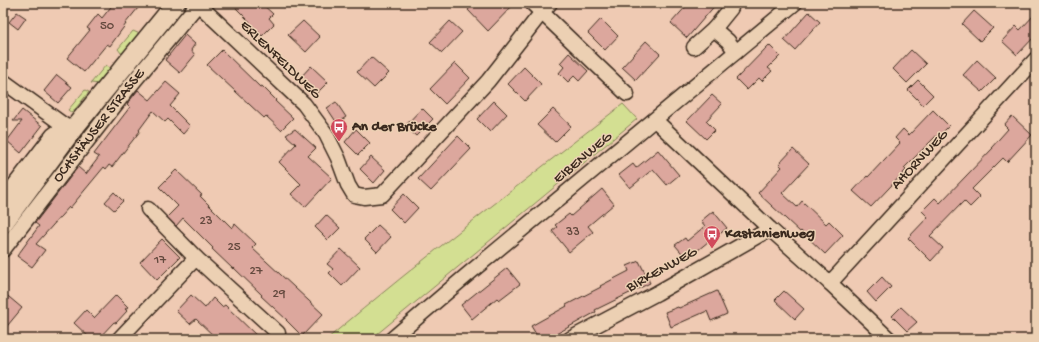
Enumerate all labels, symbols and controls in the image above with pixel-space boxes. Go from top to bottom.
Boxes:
street label: ERLENFELDWEG [236,17,325,104]
house number: 50 [100,19,115,34]
street label: OCHSHÄUSER STRASSE [49,65,150,186]
bus stop icon: An der Brücke [329,117,349,142]
place label: An der Brücke [351,118,438,136]
street label: AHORNWEG [888,126,953,194]
street label: EIBENWEG [550,128,617,188]
house number: 23 [199,214,213,229]
bus stop icon: Kastanienweg [702,224,722,249]
house number: 33 [565,225,580,240]
place label: Kastanienweg [724,225,815,243]
house number: 25 [227,240,241,255]
street label: BIRKENWEG [623,243,701,297]
house number: 17 [153,253,167,268]
house number: 27 [249,264,264,279]
house number: 29 [273,287,286,302]

